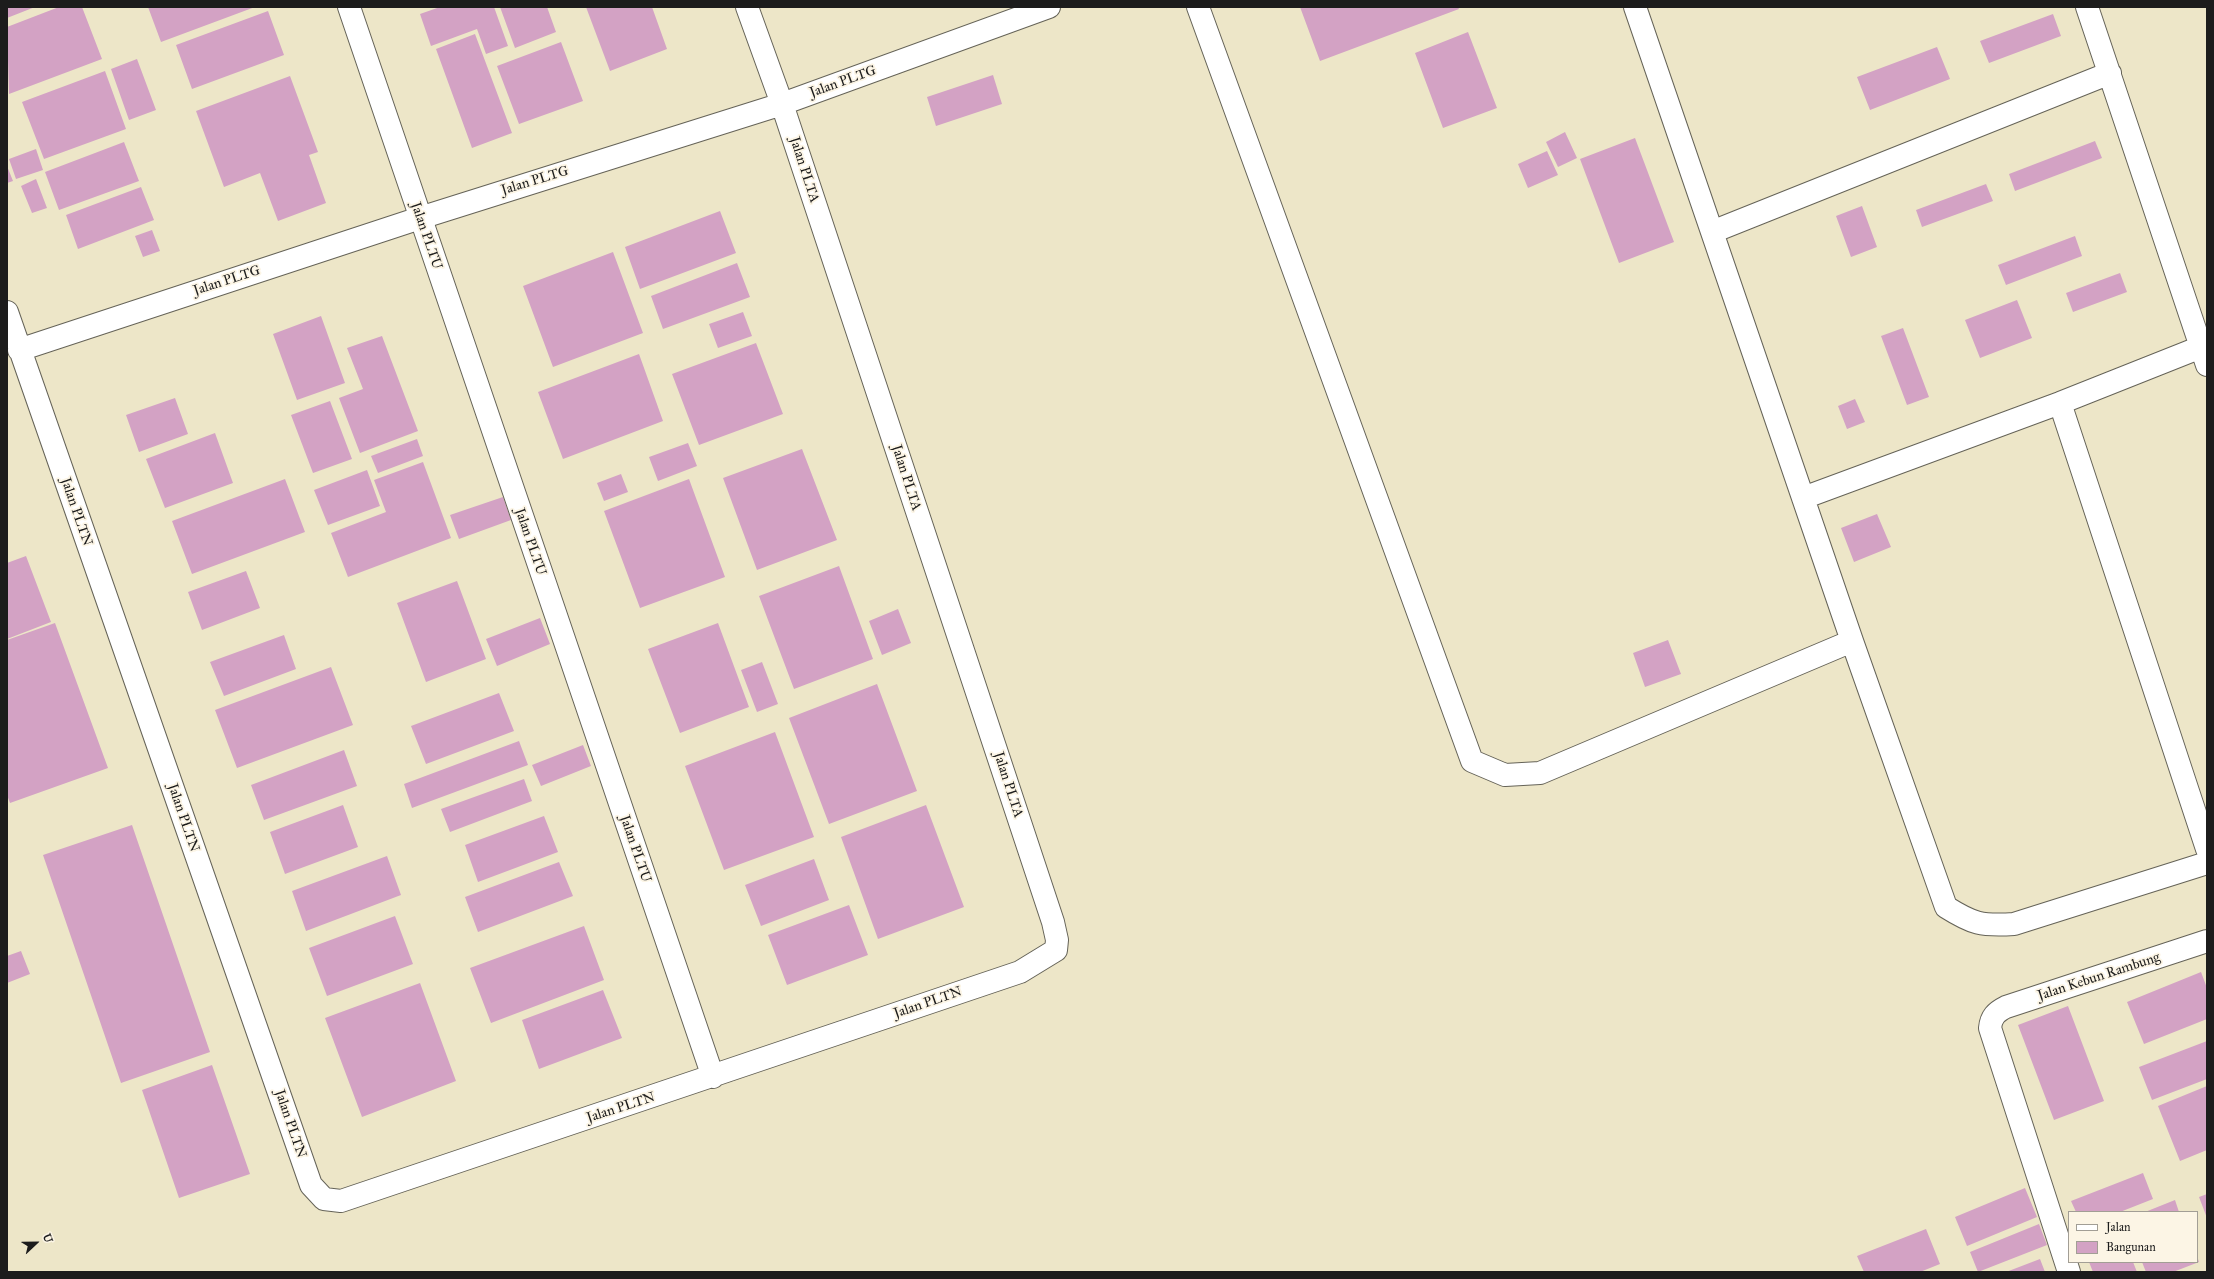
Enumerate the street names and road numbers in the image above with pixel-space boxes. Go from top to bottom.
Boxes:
street label: Jalan PLTG [808,62,878,102]
street label: Jalan PLTA [785,135,823,205]
street label: Jalan PLTG [499,163,571,199]
street label: Jalan PLTU [407,200,445,272]
street label: Jalan PLTG [191,262,263,300]
street label: Jalan PLTA [887,443,925,513]
street label: Jalan PLTN [57,476,95,548]
street label: Jalan PLTU [511,506,549,578]
street label: Jalan PLTA [989,750,1027,820]
street label: Jalan PLTN [164,782,202,854]
street label: Jalan PLTU [616,813,654,885]
street label: Jalan Kebun Rambung [2036,949,2162,1005]
street label: Jalan PLTN [892,984,964,1022]
street label: Jalan PLTN [271,1088,309,1160]
street label: Jalan PLTN [585,1089,657,1127]

